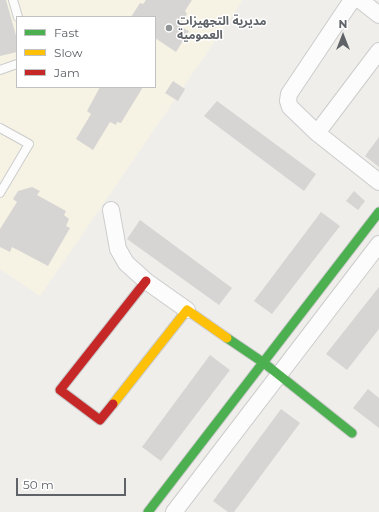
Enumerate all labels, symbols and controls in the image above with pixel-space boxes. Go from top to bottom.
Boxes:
place label: مديرية التجهيزات العمومية [177,14,267,42]
legend [16,16,156,88]
north arrow [323,16,363,56]
text: N [339,17,347,31]
marker: مديرية التجهيزات العمومية [164,23,174,33]
text: Fast [54,25,79,40]
text: Slow [54,45,83,60]
text: Jam [54,65,80,80]
scale bar [18,470,128,496]
text: 50 m [23,477,54,492]

